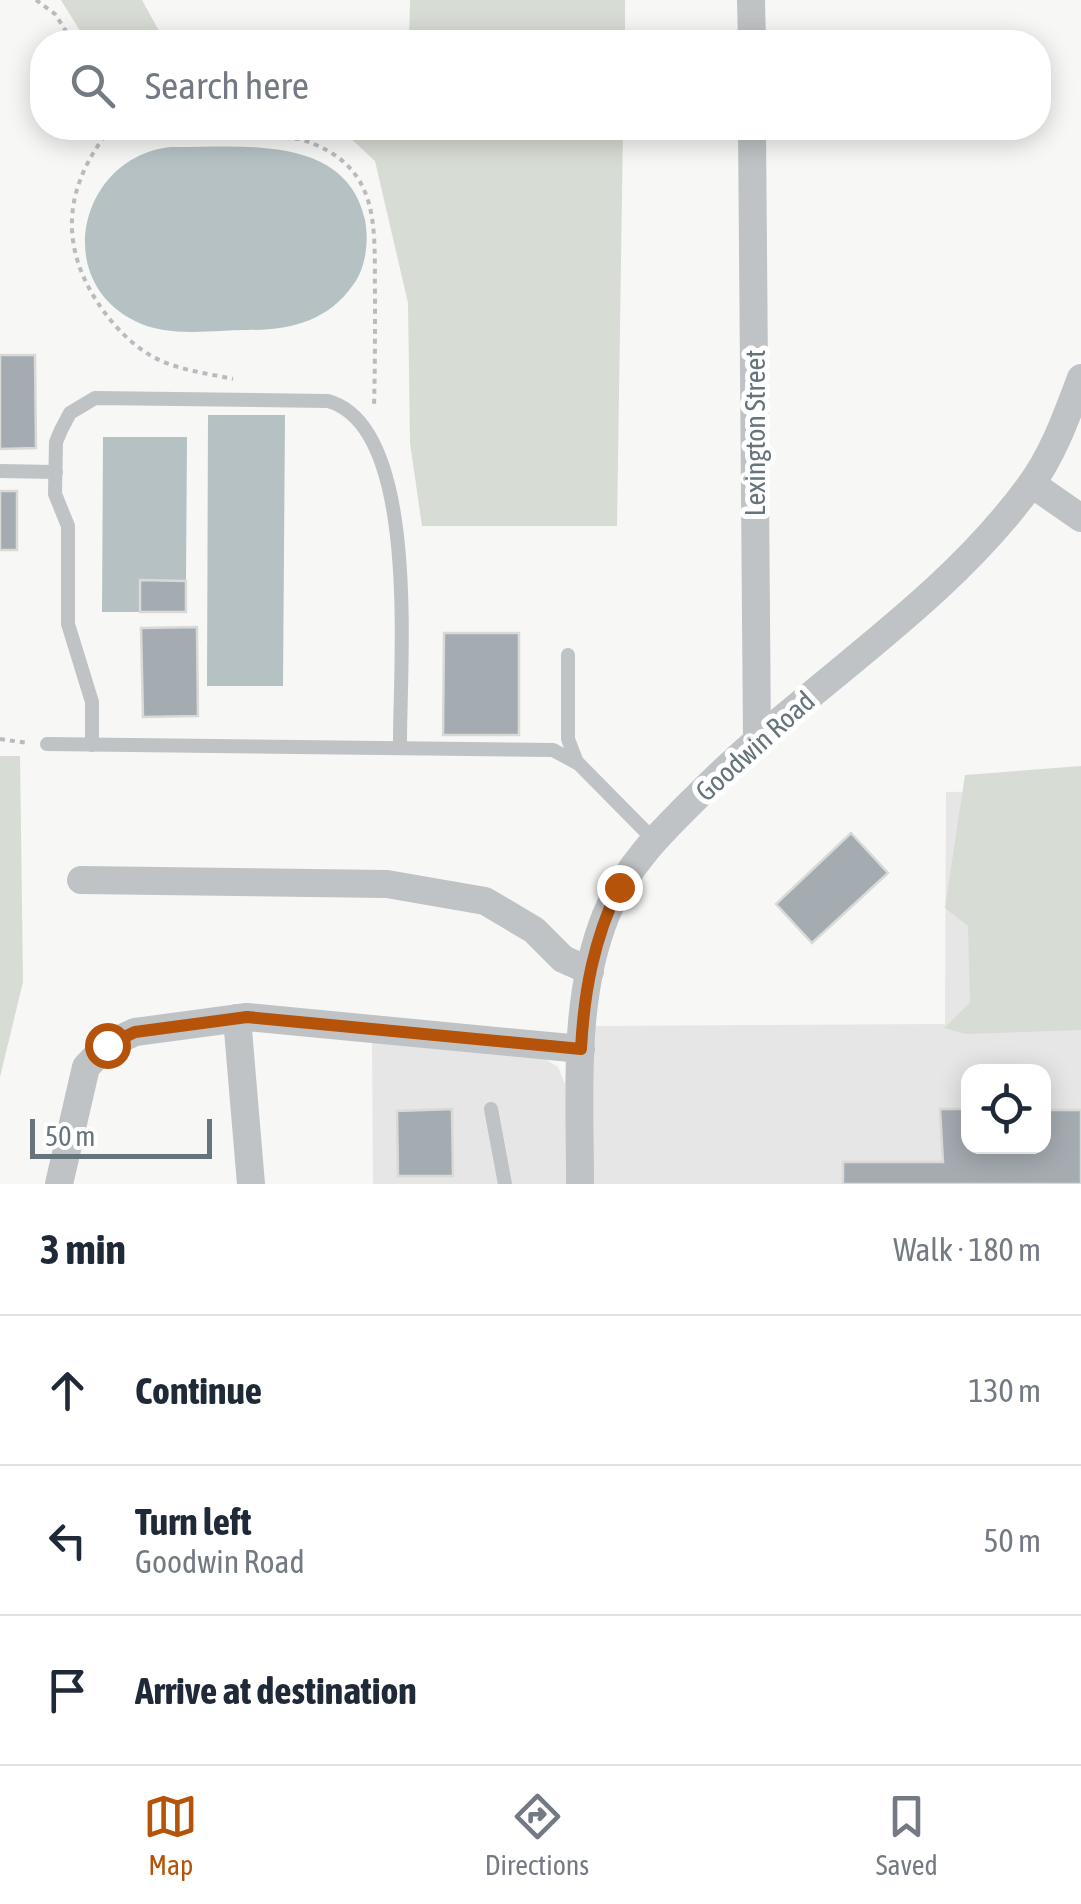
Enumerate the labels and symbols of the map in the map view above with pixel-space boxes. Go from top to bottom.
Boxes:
street label: Lexington Street [739,350,771,516]
street label: Goodwin Road [689,684,821,808]
route end [597,865,643,911]
route start [85,1023,131,1069]
scale bar [30,1114,212,1158]

